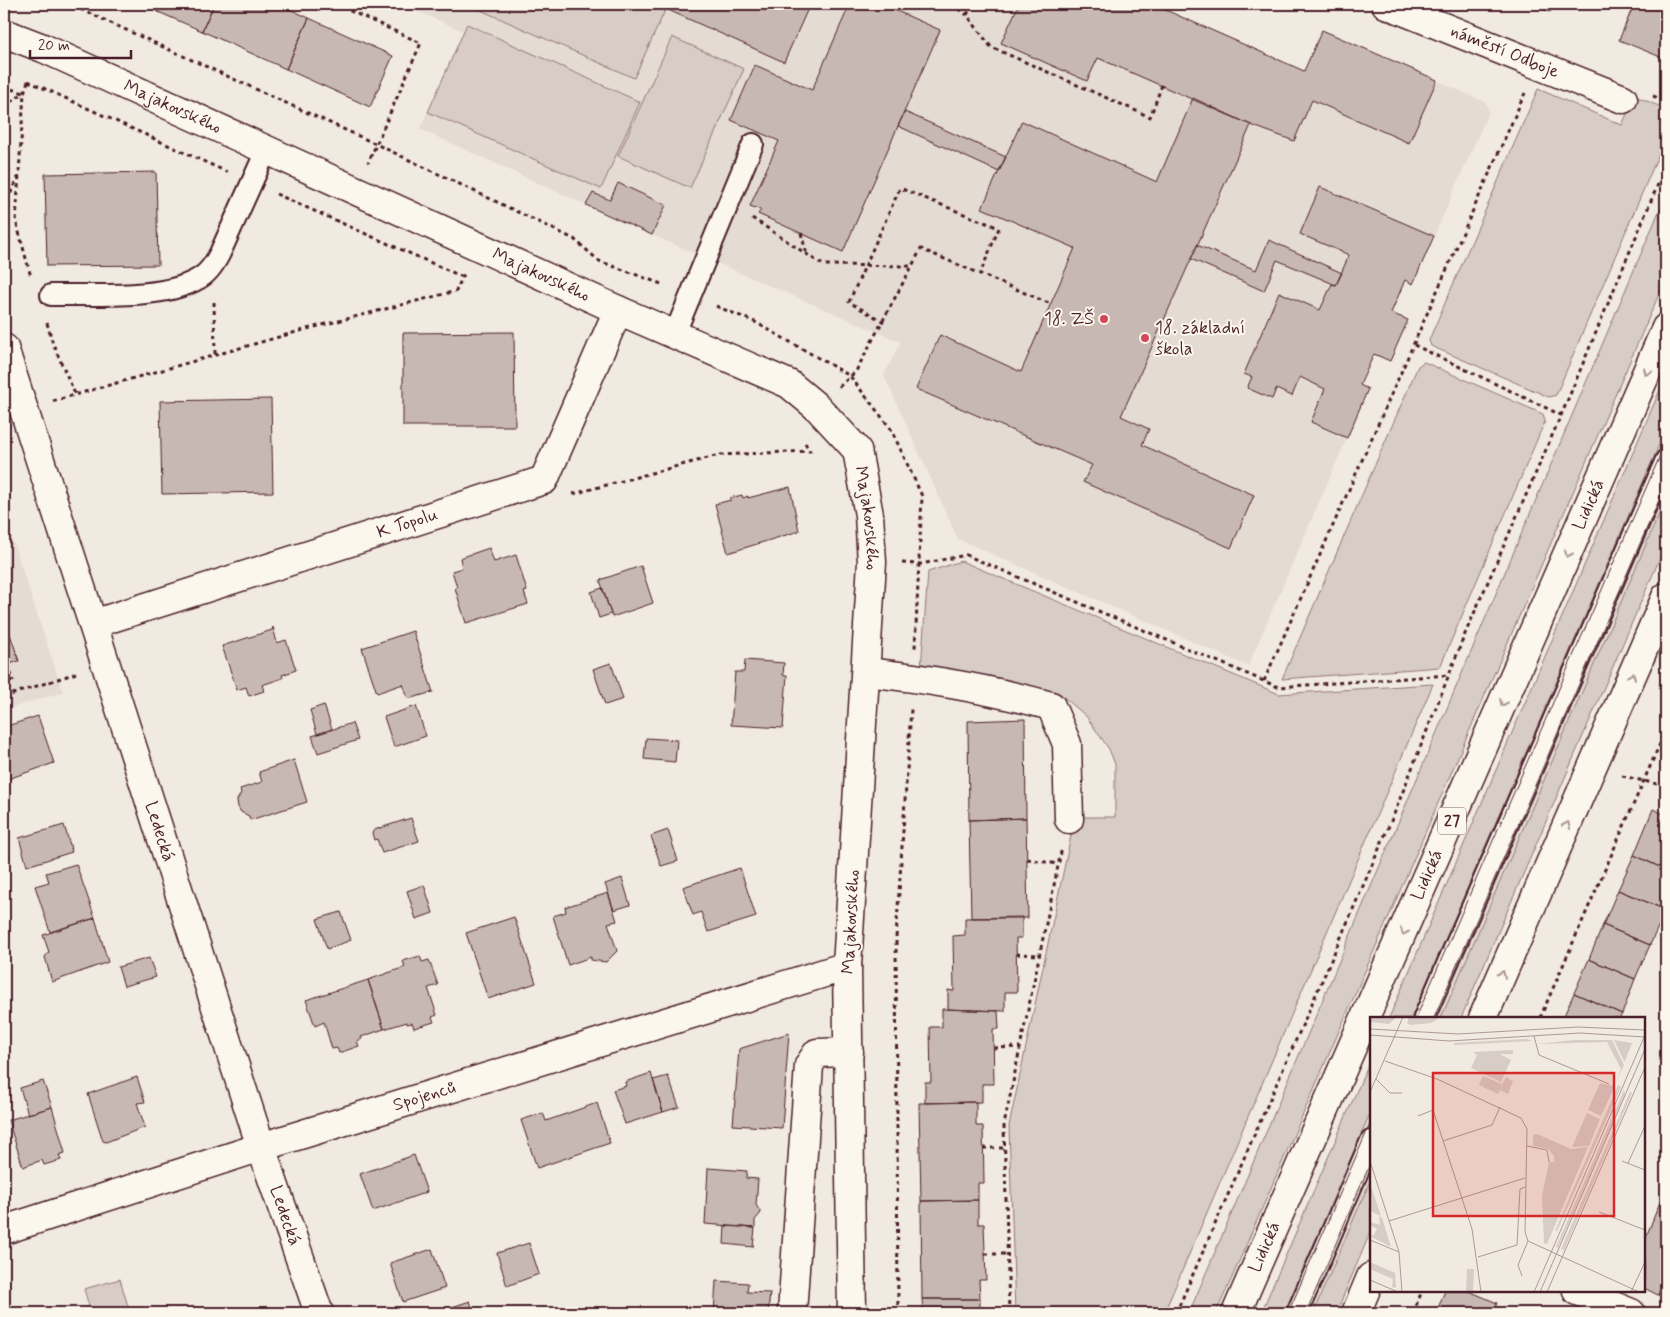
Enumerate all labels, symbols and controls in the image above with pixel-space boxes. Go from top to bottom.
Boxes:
street label: náměstí Odboje [1447,19,1563,84]
scale bar [30,28,131,60]
text: 20 m [38,36,70,56]
street label: Majakovského [120,74,225,140]
street label: Majakovského [488,242,594,308]
place label: 18. ZŠ [1044,307,1094,331]
marker: 18. ZŠ [1098,313,1110,325]
place label: 18. základní škola [1155,316,1245,361]
marker: 18. základní škola [1139,332,1151,344]
one-way arrow [1642,367,1653,376]
street label: Majakovského [848,464,884,571]
street label: Lidická [1567,475,1611,534]
street label: K Topolu [374,503,441,545]
one-way arrow [1564,549,1575,558]
one-way arrow [1626,672,1637,681]
one-way arrow [1499,698,1510,707]
street label: Ledecká [139,798,180,865]
road number: 27 [1438,808,1466,834]
one-way arrow [1561,821,1572,830]
street label: Lidická [1406,846,1449,904]
street label: Majakovského [836,869,866,975]
one-way arrow [1399,927,1410,936]
one-way arrow [1496,970,1507,979]
inset map [1370,1017,1645,1292]
street label: Spojenců [390,1076,459,1117]
street label: Ledecká [263,1182,307,1249]
street label: Lidická [1243,1218,1286,1276]

